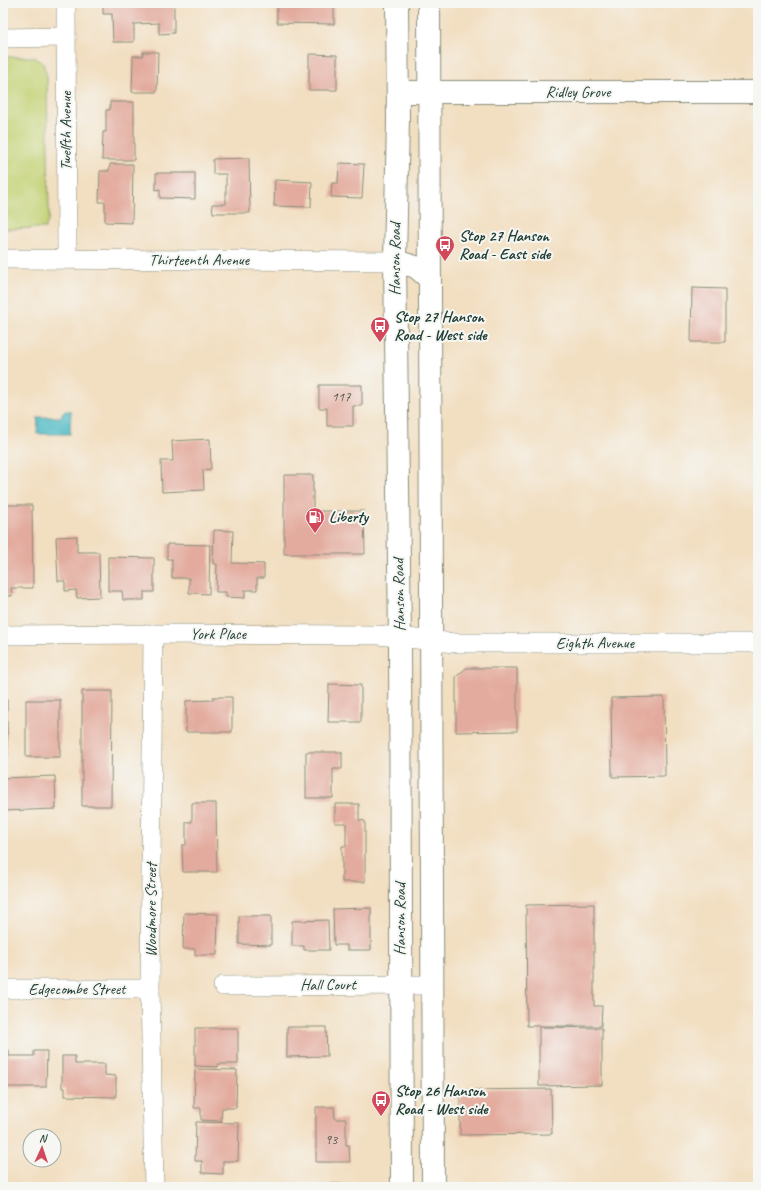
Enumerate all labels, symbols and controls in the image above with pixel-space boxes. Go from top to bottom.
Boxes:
street label: Ridley Grove [546,82,612,102]
street label: Twelfth Avenue [56,90,76,171]
street label: Hanson Road [385,220,405,295]
place label: Stop 27 Hanson Road - East side [459,226,552,264]
bus stop icon: Stop 27 Hanson Road - East side [434,234,456,262]
street label: Thirteenth Avenue [149,250,251,270]
place label: Stop 27 Hanson Road - West side [394,307,488,345]
bus stop icon: Stop 27 Hanson Road - West side [369,315,391,343]
house number: 117 [332,388,351,405]
fuel station icon: Liberty [304,506,326,534]
place label: Liberty [329,507,370,527]
street label: Hanson Road [388,556,410,632]
street label: York Place [190,624,248,644]
street label: Eighth Avenue [556,633,636,653]
street label: Woodmore Street [141,860,161,957]
street label: Hanson Road [390,880,410,955]
street label: Hall Court [300,975,358,995]
street label: Edgecombe Street [29,979,127,999]
place label: Stop 26 Hanson Road - West side [395,1081,489,1119]
bus stop icon: Stop 26 Hanson Road - West side [370,1089,392,1117]
north arrow [22,1128,62,1168]
text: N [39,1131,48,1145]
house number: 93 [325,1131,339,1148]

